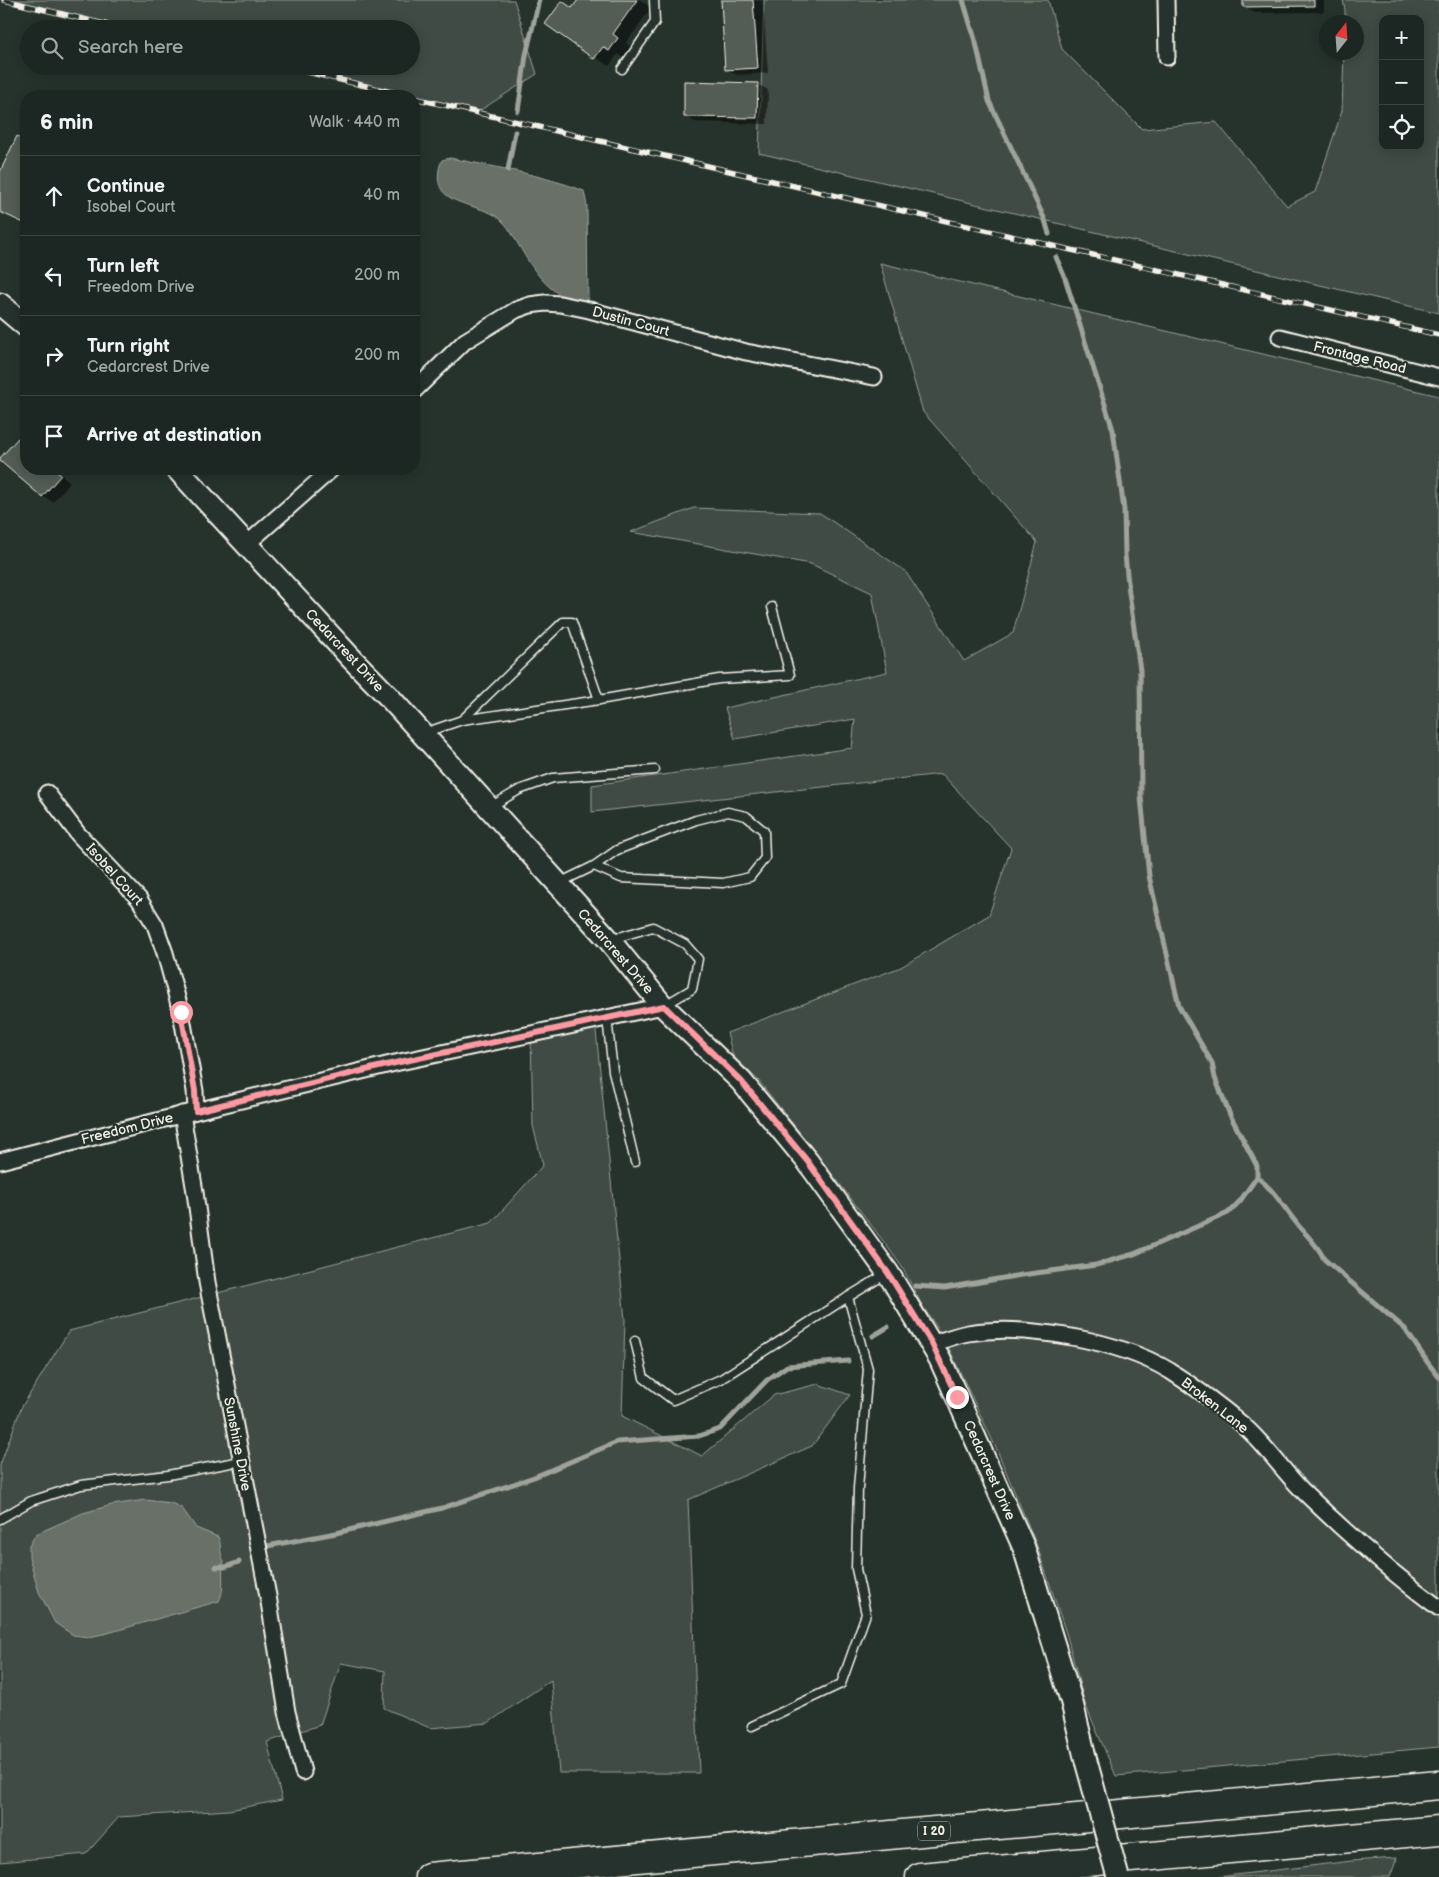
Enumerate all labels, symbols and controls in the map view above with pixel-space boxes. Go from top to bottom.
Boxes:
north arrow [1319,15,1364,60]
map controls [1379,15,1424,150]
button: + [1379,15,1424,60]
search box [20,20,420,75]
icon: search [38,34,66,62]
text: Search here [78,36,183,59]
button: − [1379,60,1424,105]
button: locate [1379,105,1424,150]
text: 6 min [40,110,93,135]
text: Walk · 440 m [309,113,400,132]
text: Continue [87,175,165,198]
icon: ahead [40,182,68,210]
text: 40 m [363,186,400,205]
text: Isobel Court [87,198,175,217]
text: Turn left [87,255,159,278]
icon: left [40,262,68,290]
text: 200 m [354,266,400,285]
text: Freedom Drive [87,278,194,297]
street label: Dustin Court [590,303,672,340]
text: Turn right [87,335,170,358]
street label: Frontage Road [1312,338,1408,377]
icon: right [40,342,68,370]
text: 200 m [354,346,400,365]
text: Cedarcrest Drive [87,358,210,377]
icon: arrive [40,422,68,450]
text: Arrive at destination [87,424,262,447]
street label: Cedarcrest Drive [302,605,387,695]
street label: Isobel Court [82,840,147,909]
street label: Cedarcrest Drive [574,905,657,997]
route start [170,1001,193,1024]
street label: Freedom Drive [79,1109,175,1148]
street label: Broken Lane [1178,1374,1252,1437]
route end [946,1386,969,1409]
street label: Sunshine Drive [220,1396,255,1492]
street label: Cedarcrest Drive [960,1418,1019,1523]
road number: I 20 [918,1822,950,1840]

